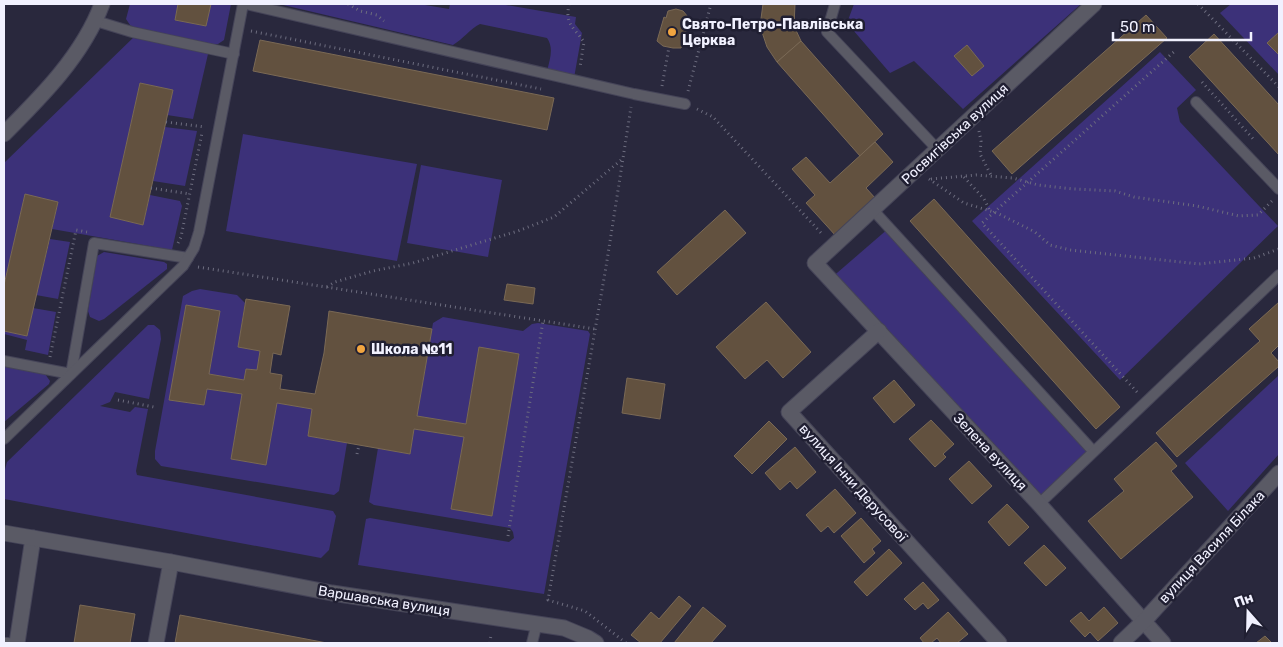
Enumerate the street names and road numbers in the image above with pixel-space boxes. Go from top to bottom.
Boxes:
street label: Росвигівська вулиця [898,80,1012,188]
street label: Зелена вулиця [950,410,1030,494]
street label: вулиця Інни Дерусової [796,421,911,546]
street label: вулиця Василя Білака [1156,487,1268,607]
street label: Варшавська вулиця [317,582,451,620]

